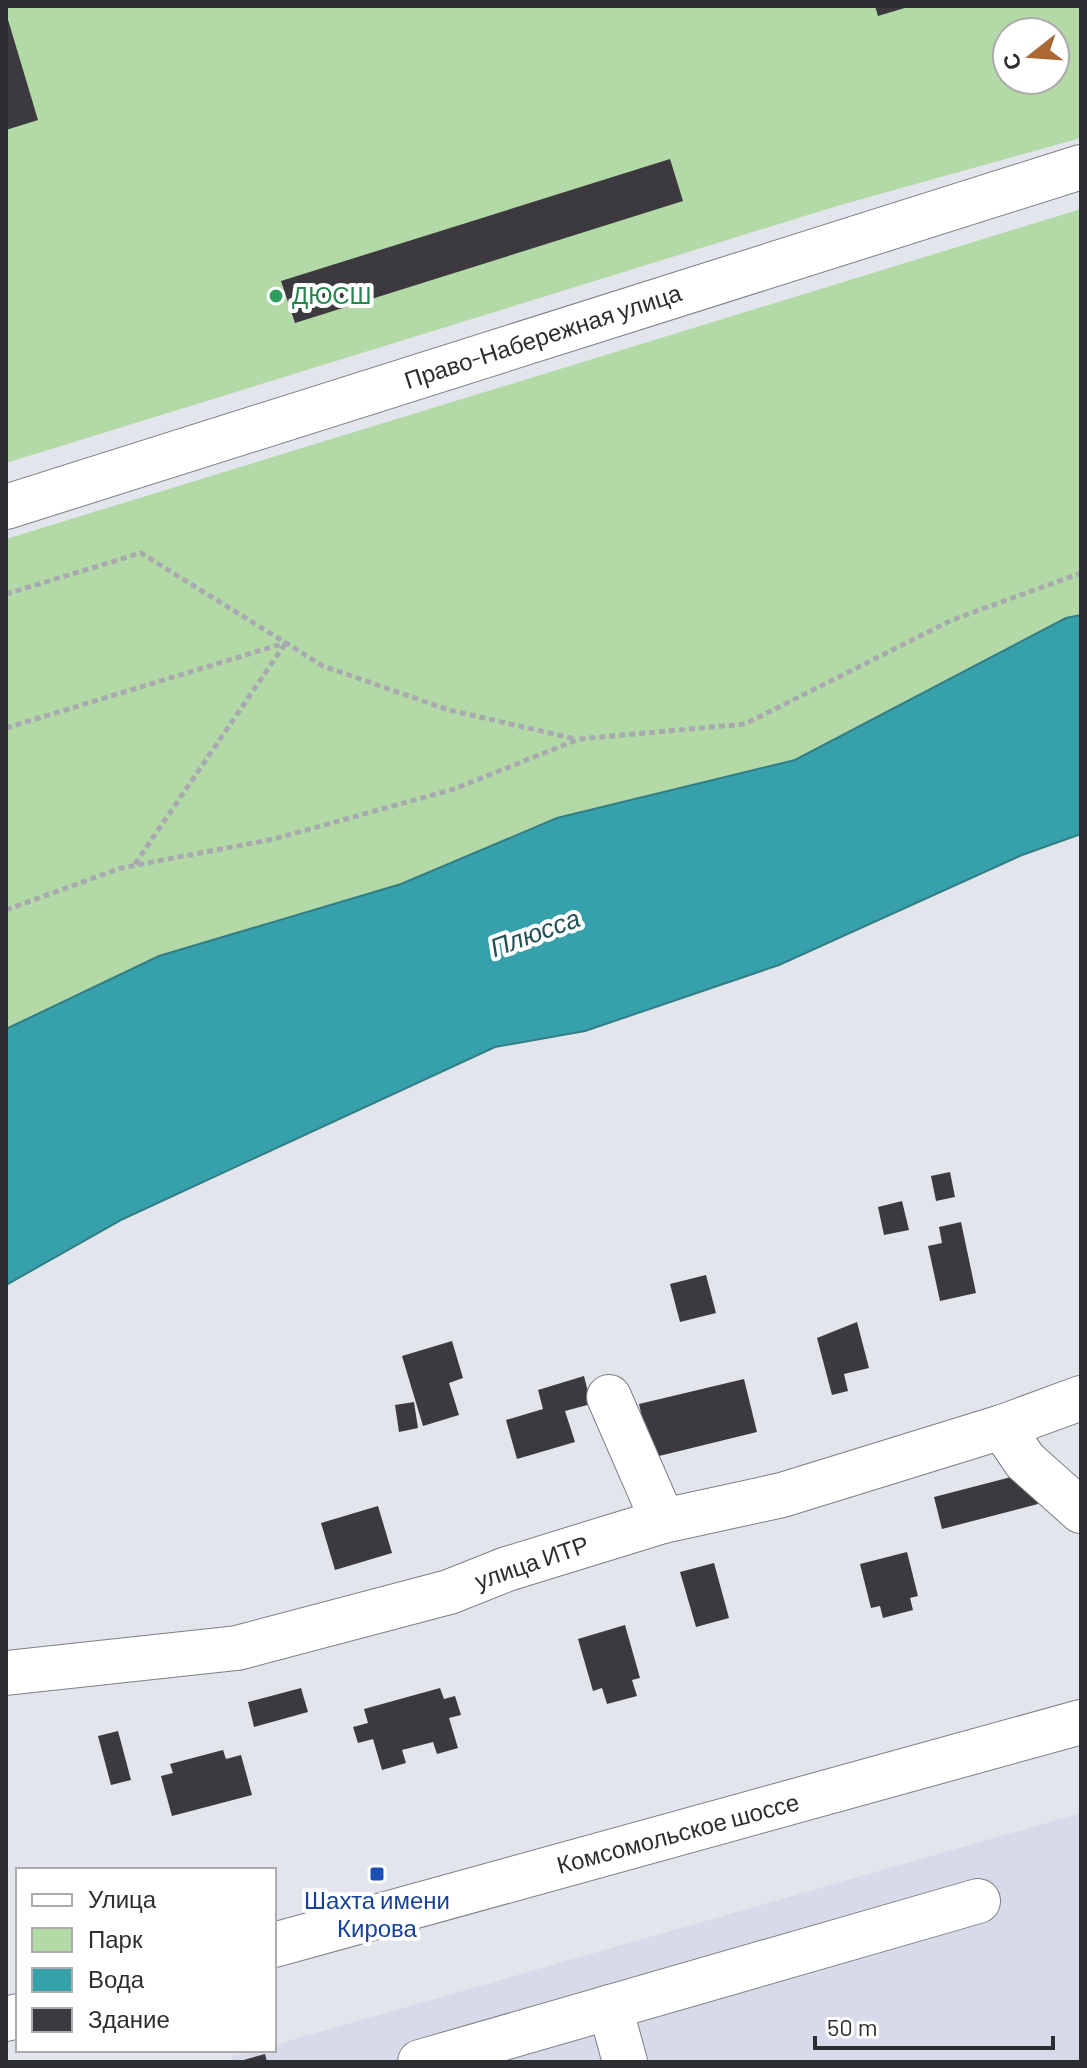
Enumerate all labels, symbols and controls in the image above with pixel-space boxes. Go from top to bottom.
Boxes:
north arrow [991,16,1071,96]
text: С [996,51,1026,74]
street label: Право-Набережная улица [400,277,685,394]
place label: ДЮСШ [292,280,372,309]
marker: ДЮСШ [267,287,285,305]
water label: Плюсса [485,901,584,962]
street label: улица ИТР [471,1529,592,1595]
street label: Комсомольское шоссе [553,1786,802,1879]
marker: Шахта имени Кирова [368,1865,386,1883]
legend [16,1868,276,2052]
text: Улица [88,1884,157,1913]
place label: Шахта имени Кирова [304,1885,450,1942]
text: Парк [88,1924,143,1953]
text: Вода [88,1964,145,1993]
scale bar [815,2000,1053,2050]
text: Здание [88,2004,170,2033]
text: 50 m [827,2012,878,2041]

